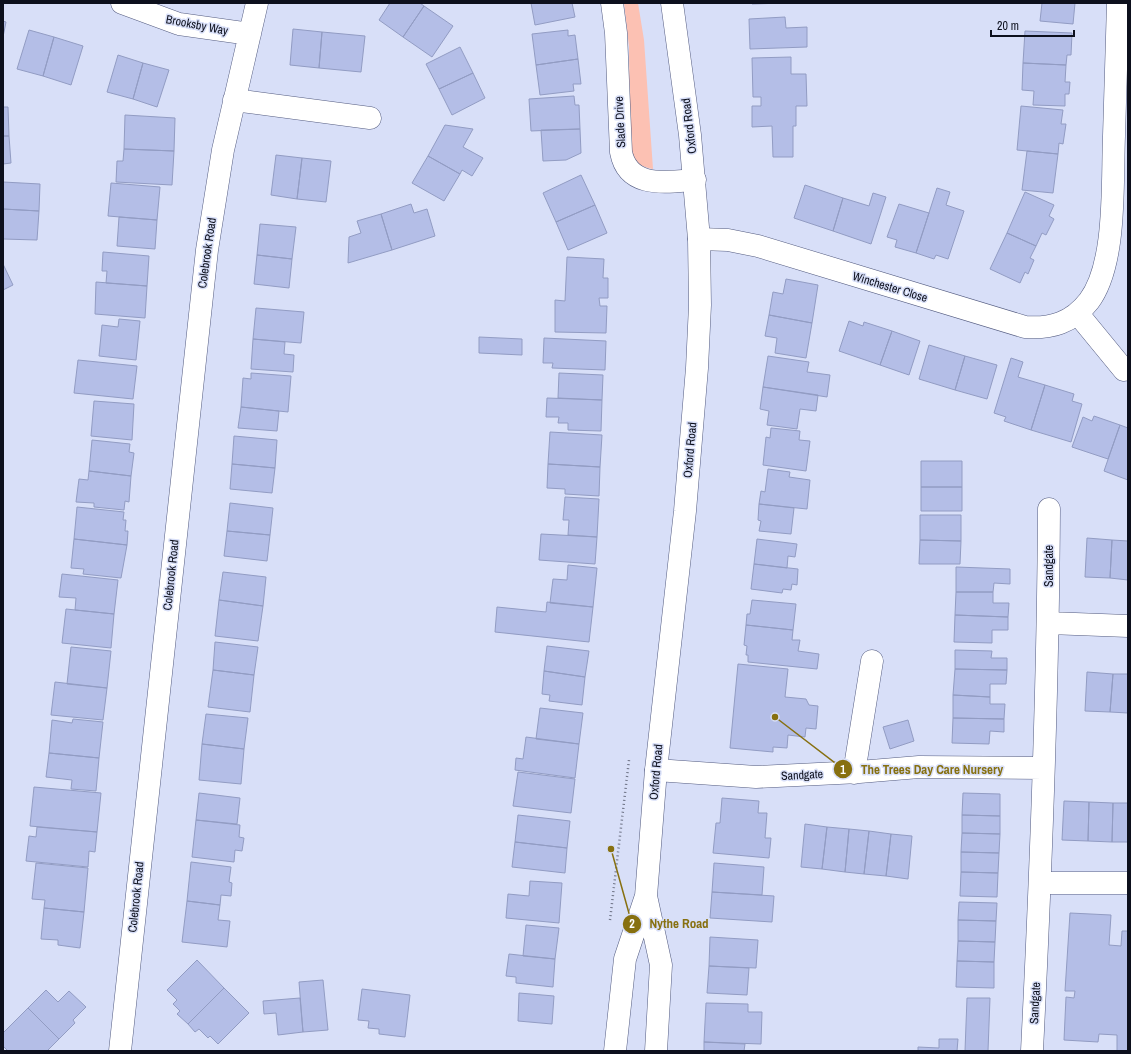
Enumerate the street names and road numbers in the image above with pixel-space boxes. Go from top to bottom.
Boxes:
street label: Brooksby Way [165,11,230,39]
street label: Slade Drive [611,96,629,148]
street label: Oxford Road [678,97,700,155]
street label: Colebrook Road [194,217,220,289]
street label: Winchester Close [851,268,929,306]
street label: Oxford Road [680,422,700,478]
street label: Colebrook Road [159,539,183,611]
street label: Sandgate [1041,545,1057,587]
street label: Oxford Road [646,744,666,800]
street label: Sandgate [781,766,823,784]
street label: Colebrook Road [124,861,148,933]
street label: Sandgate [1026,982,1044,1024]

